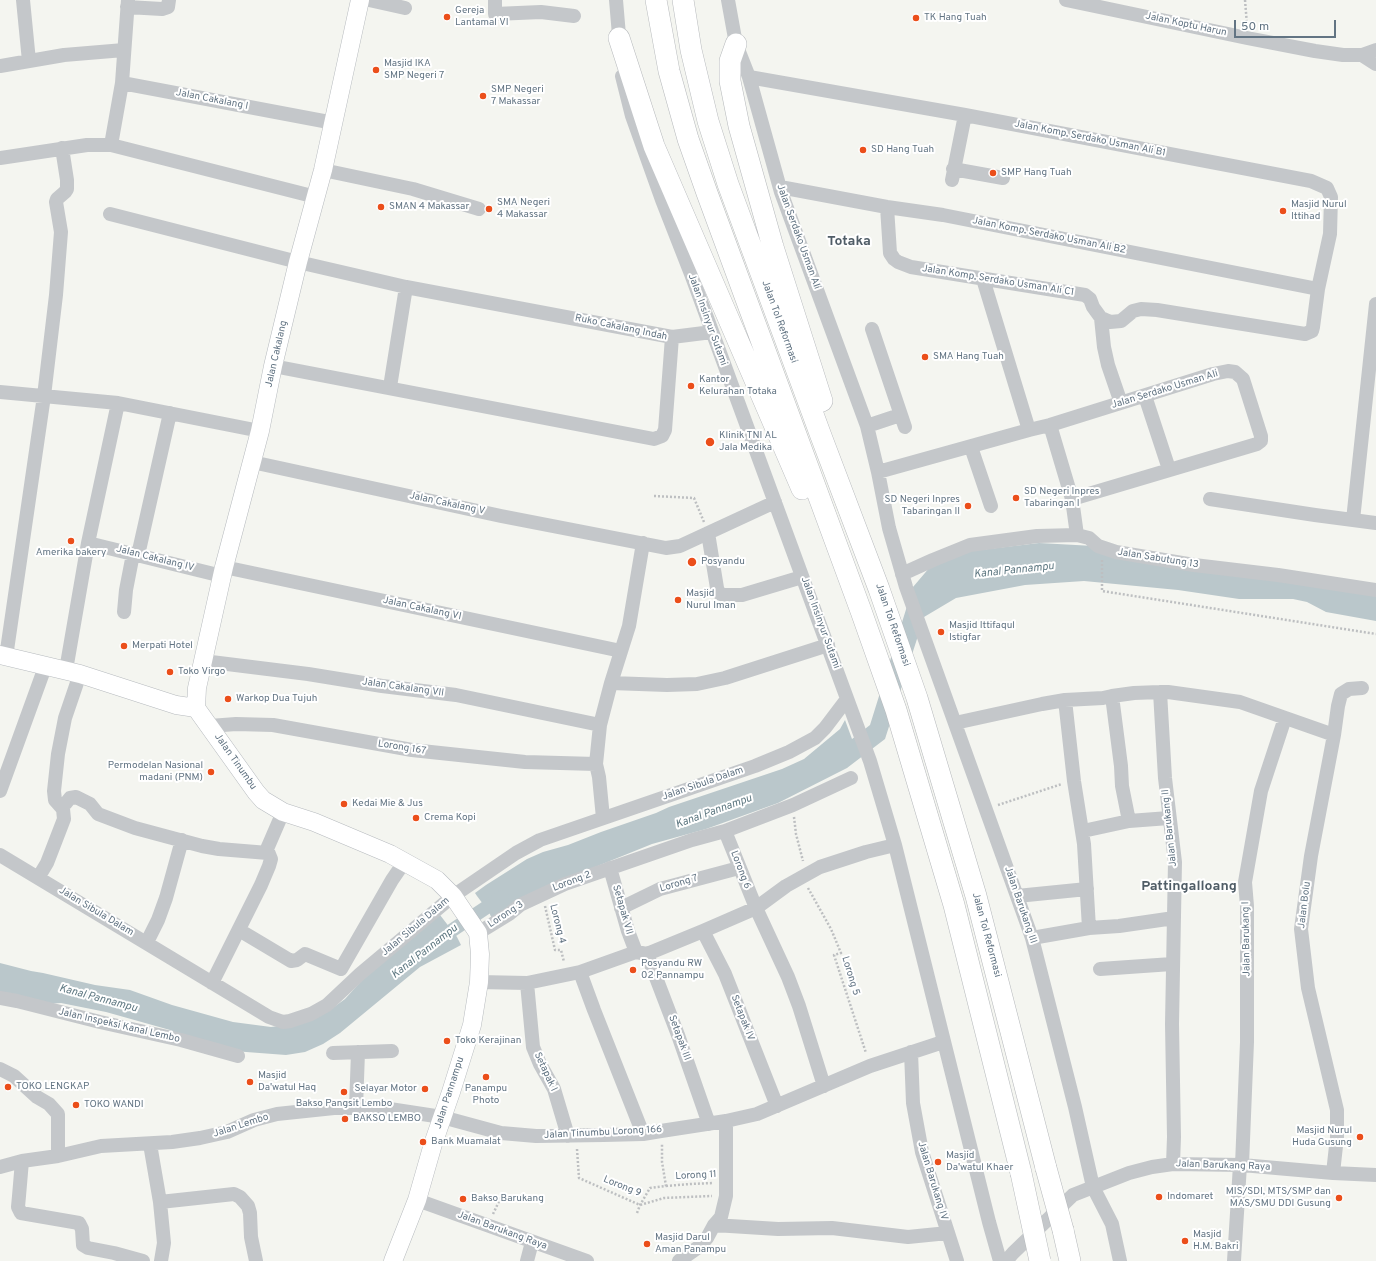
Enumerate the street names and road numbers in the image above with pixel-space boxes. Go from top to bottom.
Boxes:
street label: Jalan Koptu Harun [1144,11,1228,39]
street label: Jalan Cakalang I [175,87,249,113]
street label: Jalan Komp. Serdako Usman Ali B1 [1013,118,1167,160]
street label: Jalan Serdako Usman Ali [773,183,823,291]
street label: Jalan Komp. Serdako Usman Ali B2 [971,215,1127,257]
street label: Jalan Komp. Serdako Usman Ali C1 [921,263,1075,299]
street label: Jalan Insinyur Sutami [685,272,729,368]
street label: Jalan Tol Reformasi [758,279,800,365]
street label: Ruko Cakalang Indah [574,312,668,344]
street label: Jalan Cakalang [263,319,291,389]
street label: Jalan Serdako Usman Ali [1110,368,1220,412]
street label: Jalan Cakalang V [408,490,486,518]
street label: Jalan Cakalang IV [115,544,195,574]
street label: Jalan Sabutung 13 [1117,547,1199,571]
street label: Jalan Insinyur Sutami [798,575,842,671]
street label: Jalan Tol Reformasi [872,582,912,668]
street label: Jalan Cakalang VI [382,595,462,623]
street label: Jalan Cakalang VII [361,676,445,700]
street label: Jalan Tinumbu [211,731,259,793]
street label: Lorong 167 [377,738,427,758]
street label: Jalan Sibula Dalam [661,764,745,804]
street label: Jalan Barukang II [1160,789,1180,867]
street label: Lorong 6 [727,849,753,891]
street label: Jalan Barukang III [1001,865,1039,945]
street label: Lorong 2 [551,869,593,895]
street label: Lorong 7 [658,873,700,895]
street label: Jalan Bolu [1296,881,1314,929]
street label: Setapak VII [609,884,635,936]
street label: Jalan Sibula Dalam [56,885,136,939]
street label: Jalan Tol Reformasi [969,891,1003,979]
street label: Jalan Sibula Dalam [380,895,452,959]
street label: Lorong 3 [486,899,526,931]
street label: Jalan Barukang I [1240,901,1254,977]
street label: Lorong 4 [546,903,568,945]
street label: Lorong 5 [838,955,862,997]
street label: Setapak IV [728,993,756,1043]
street label: Jalan Inspeksi Kanal Lembo [57,1006,181,1046]
street label: Setapak III [665,1014,693,1062]
street label: Setapak I [531,1051,559,1093]
street label: Jalan Pannampu [433,1056,467,1130]
street label: Jalan Lembo [212,1111,270,1141]
street label: Jalan Tinumbu Lorong 166 [544,1124,662,1142]
street label: Jalan Barukang IV [914,1140,950,1222]
street label: Jalan Barukang Raya [1176,1158,1270,1174]
street label: Lorong 11 [675,1169,717,1183]
street label: Lorong 9 [601,1174,643,1200]
street label: Jalan Barukang Raya [456,1209,548,1253]

